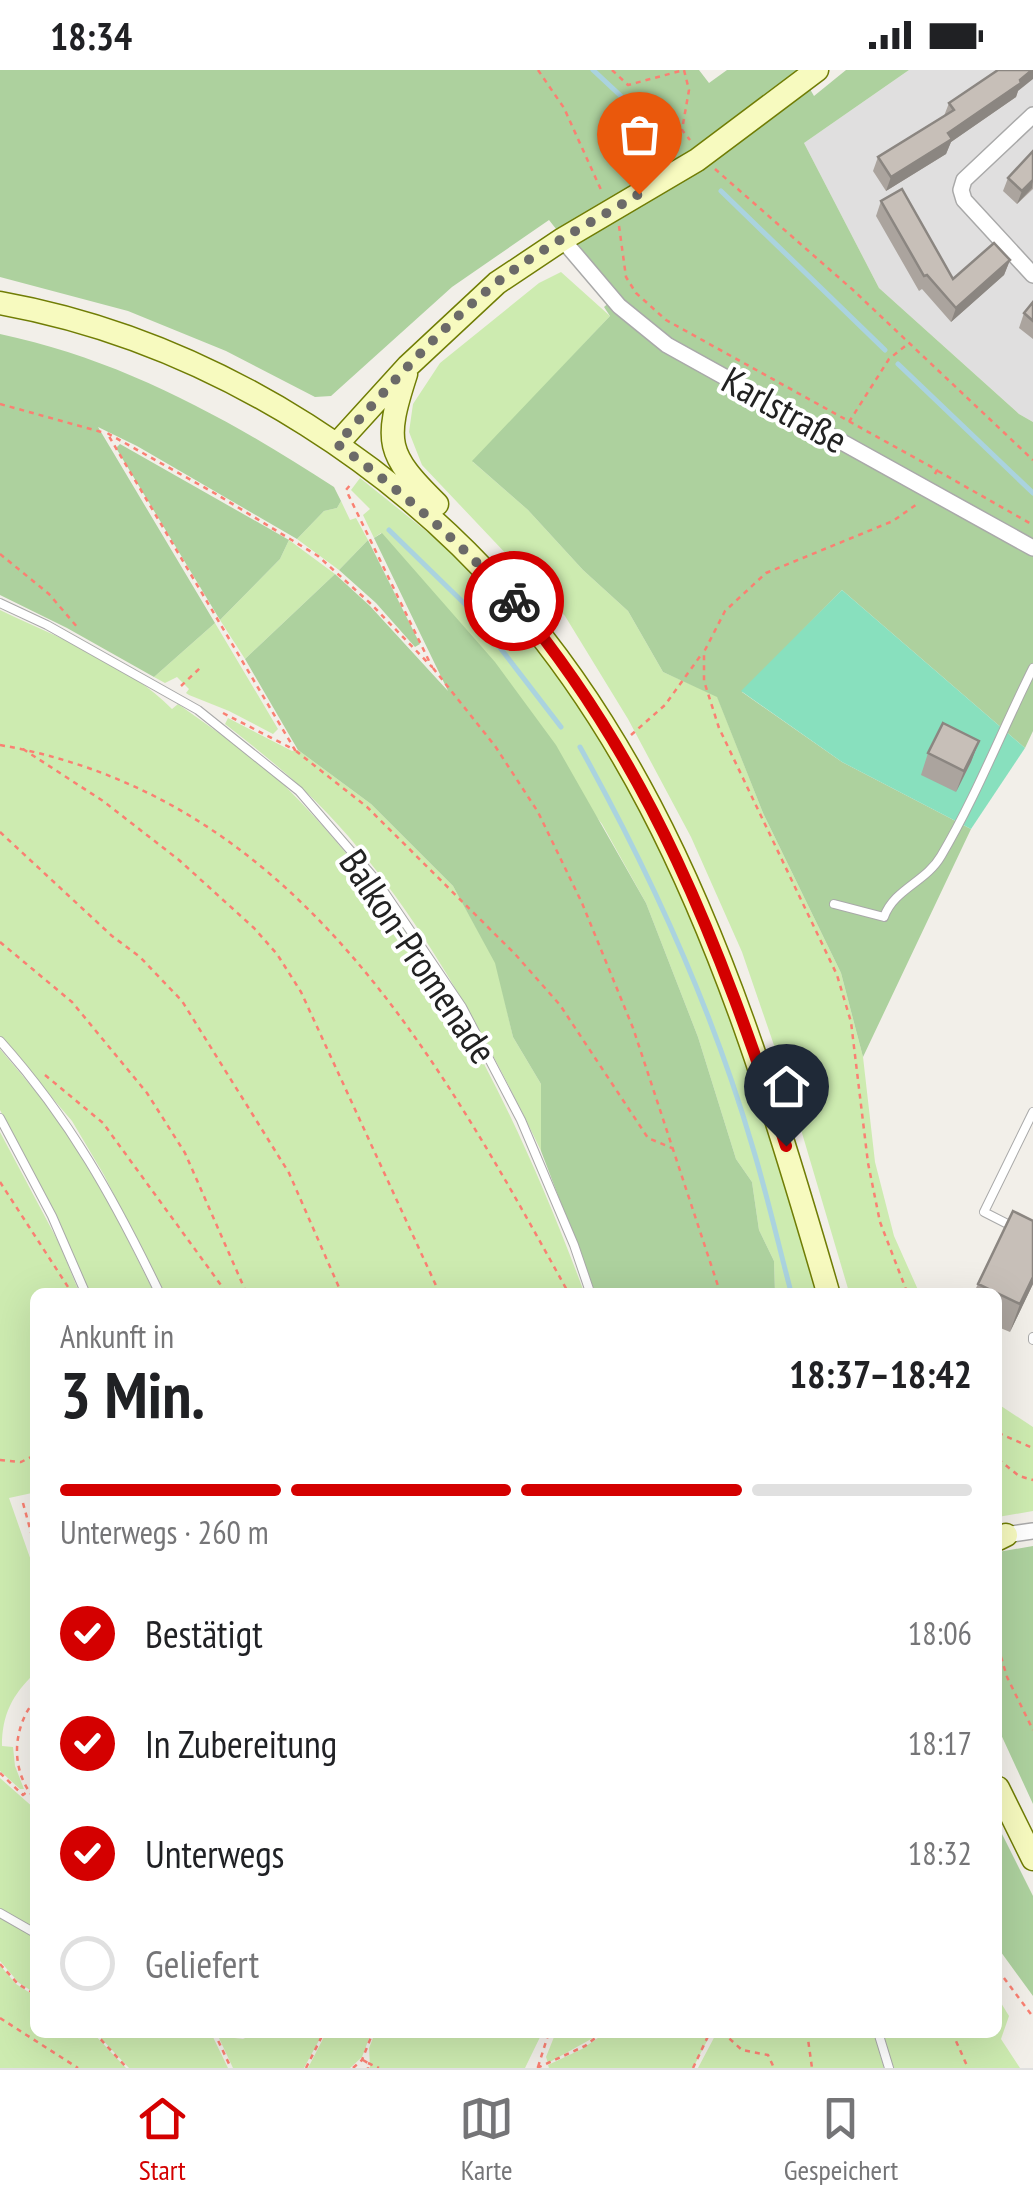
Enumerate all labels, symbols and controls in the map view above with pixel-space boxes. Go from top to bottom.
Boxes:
text: 18:34 [50,11,132,60]
pin [597,92,682,195]
icon: bag [612,107,667,162]
street label: Karlstraße [714,355,856,463]
courier [464,551,564,651]
icon: bike [487,574,542,629]
street label: Balkon-Promenade [329,840,509,1072]
pin [744,1044,829,1147]
icon: home [759,1059,814,1114]
text: Ankunft in [60,1315,174,1357]
text: 18:37–18:42 [789,1349,972,1398]
text: 3 Min. [60,1352,205,1436]
text: Unterwegs · 260 m [60,1511,269,1553]
icon: check [60,1606,115,1661]
text: Bestätigt [145,1609,263,1658]
text: 18:06 [908,1612,972,1654]
icon: check [60,1716,115,1771]
text: In Zubereitung [145,1719,337,1768]
text: 18:17 [908,1722,972,1764]
icon: check [60,1826,115,1881]
text: Unterwegs [145,1829,284,1878]
text: 18:32 [908,1832,972,1874]
text: Geliefert [145,1939,259,1988]
tab: Start [135,2091,190,2188]
tab: Karte [459,2091,514,2188]
tab: Gespeichert [784,2091,898,2188]

